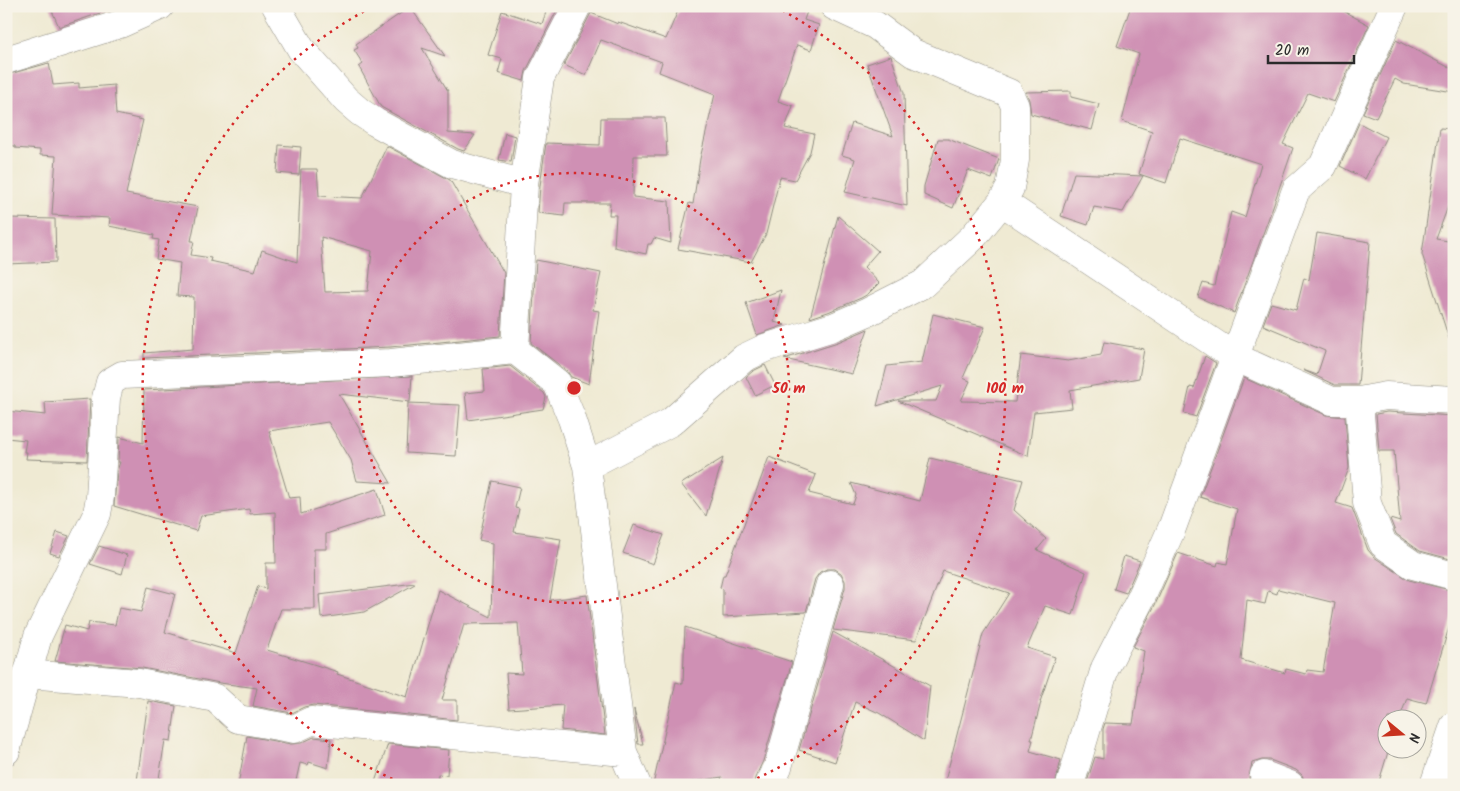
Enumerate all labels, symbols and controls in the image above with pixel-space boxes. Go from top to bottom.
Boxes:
scale bar [1268,32,1354,64]
text: 20 m [1275,39,1309,63]
text: 50 m [771,377,806,401]
text: 100 m [986,377,1024,401]
centre of rings [565,379,583,397]
north arrow [1378,708,1428,758]
text: N [1402,730,1425,745]

